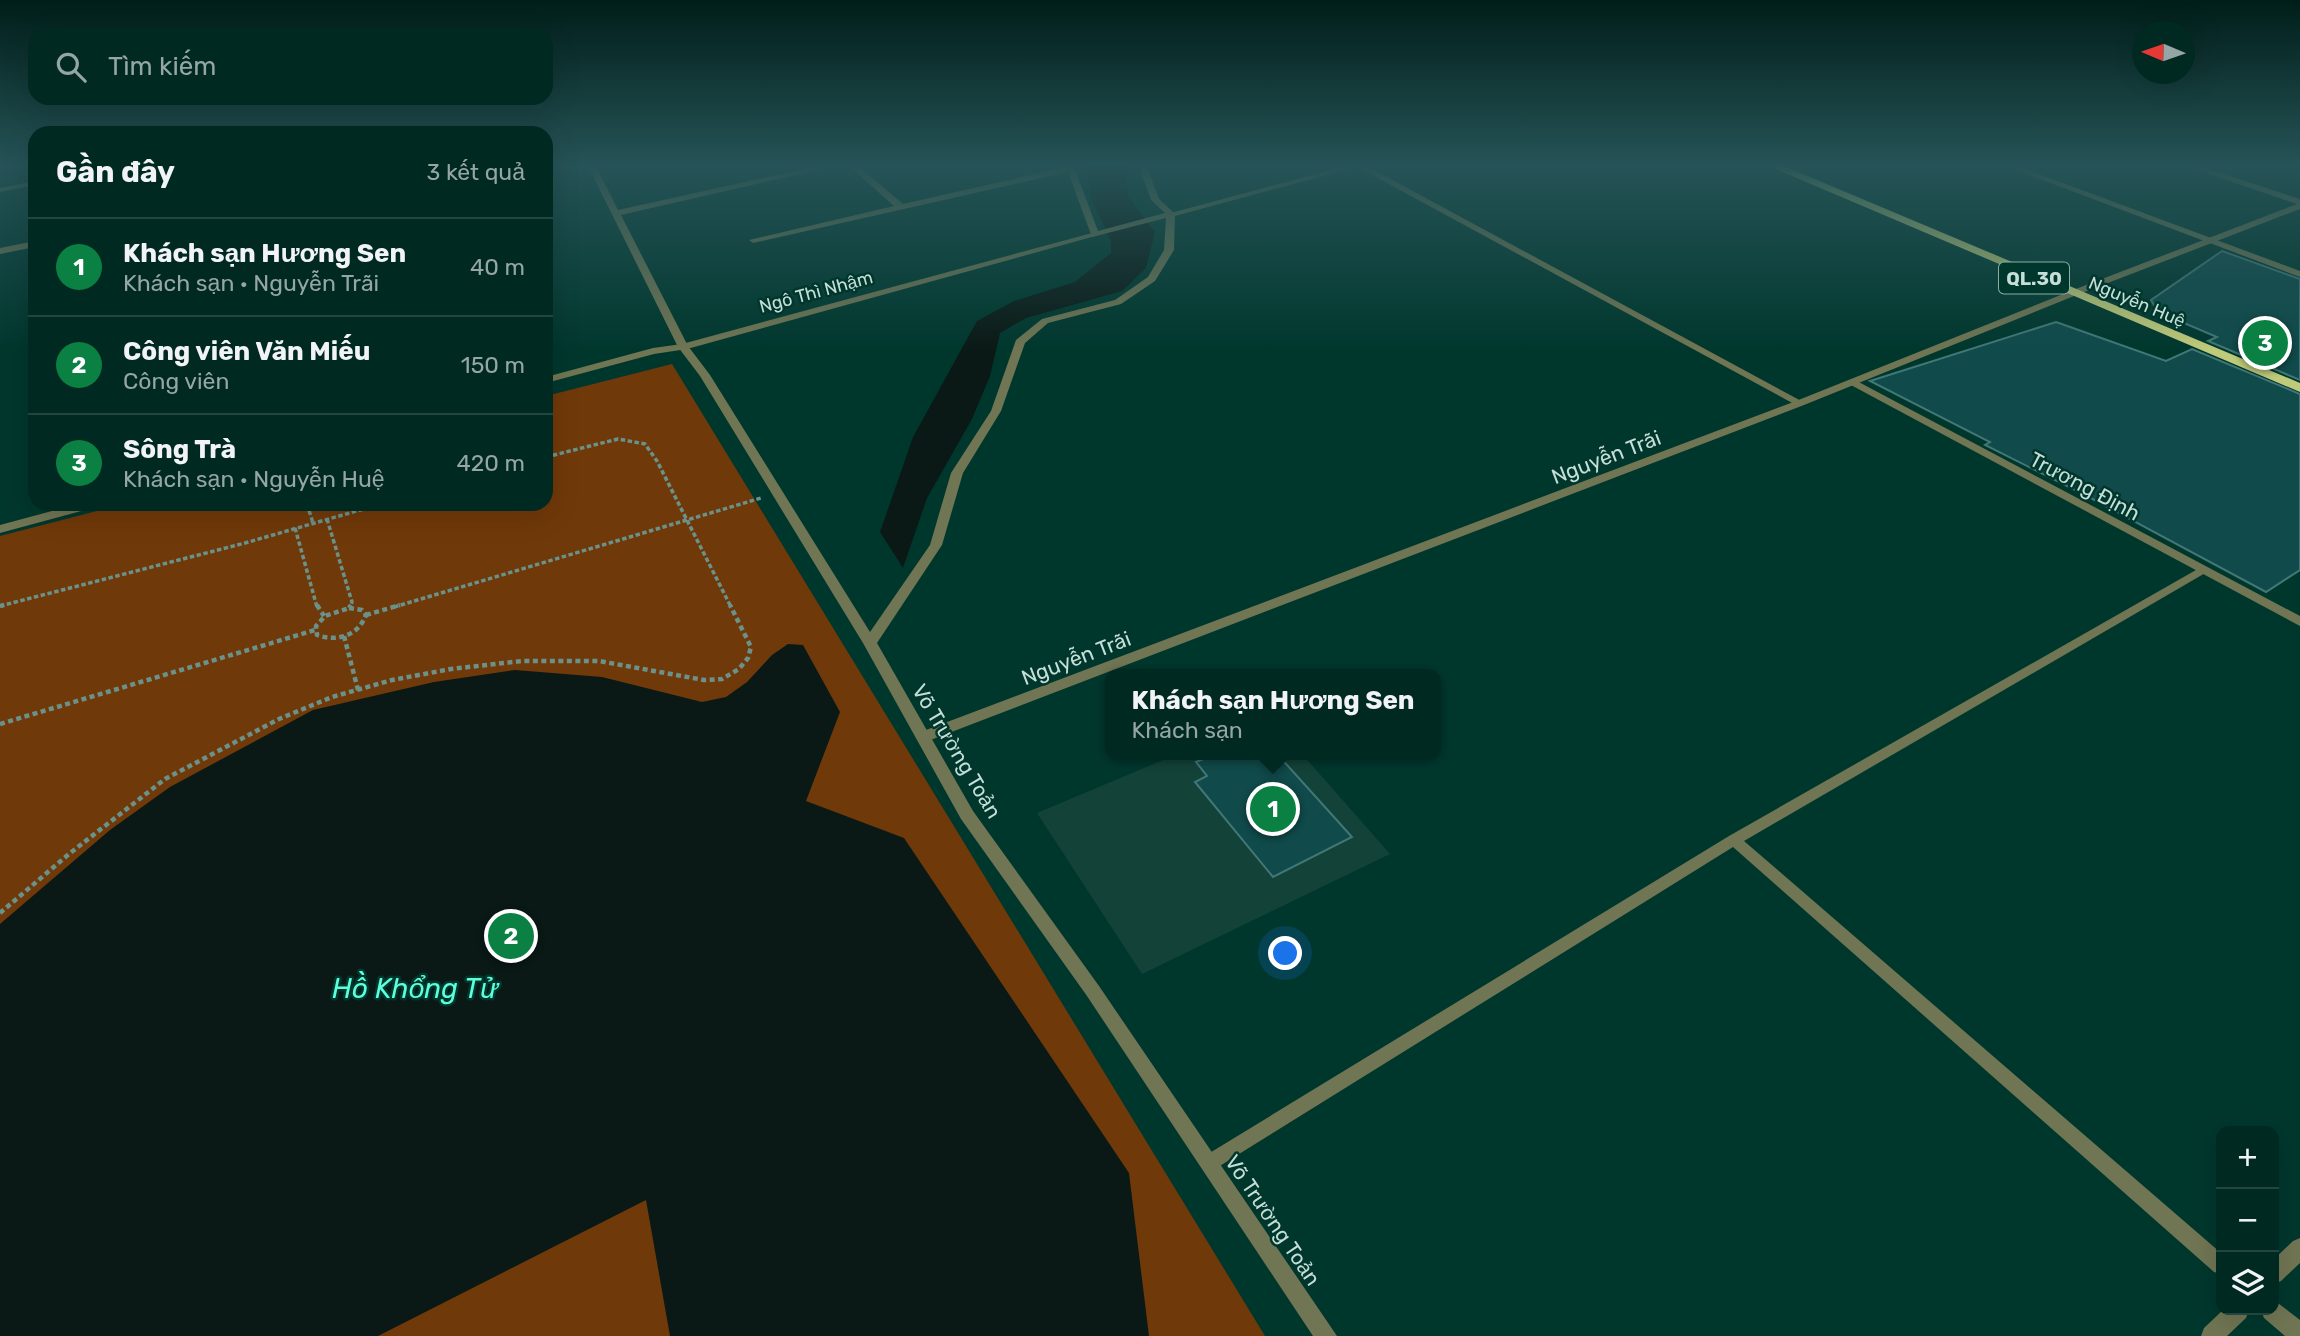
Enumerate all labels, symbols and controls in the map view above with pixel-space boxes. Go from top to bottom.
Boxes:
north arrow [2132,21,2195,84]
search box [28,28,553,105]
icon: search [52,48,90,86]
text: Tìm kiếm [108,51,216,82]
text: Gần đây [56,154,175,190]
text: 3 kết quả [426,158,525,186]
text: Khách sạn Hương Sen [123,238,406,269]
text: 1 [73,253,85,281]
text: 40 m [470,253,525,281]
road number: QL.30 [1999,262,2069,294]
street label: Ngô Thì Nhậm [757,266,875,318]
text: Khách sạn · Nguyễn Trãi [123,269,379,297]
street label: Nguyễn Huệ [2085,271,2189,332]
pin: 3 [2242,317,2288,369]
text: Công viên Văn Miếu [123,336,370,367]
text: 2 [72,351,86,379]
text: 150 m [461,351,525,379]
text: Công viên [123,367,229,395]
street label: Nguyễn Trãi [1548,425,1664,489]
text: Sông Trà [123,434,236,465]
street label: Trương Định [2025,446,2145,526]
text: 3 [71,449,87,477]
text: 420 m [457,449,525,477]
text: Khách sạn · Nguyễn Huệ [123,465,385,493]
street label: Nguyễn Trãi [1018,626,1134,690]
popup [1105,669,1441,760]
street label: Võ Trường Toản [907,679,1007,823]
text: Khách sạn Hương Sen [1131,685,1415,716]
text: Khách sạn [1131,716,1243,744]
pin: 1 [1250,783,1296,835]
pin: 2 [488,910,534,962]
your location [1268,936,1302,970]
water label: Hồ Khổng Tử [332,971,500,1005]
map controls [2216,1126,2279,1315]
button: + [2216,1126,2279,1189]
street label: Võ Trường Toản [1220,1150,1326,1290]
button: − [2216,1189,2279,1252]
button: layers [2216,1252,2279,1315]

